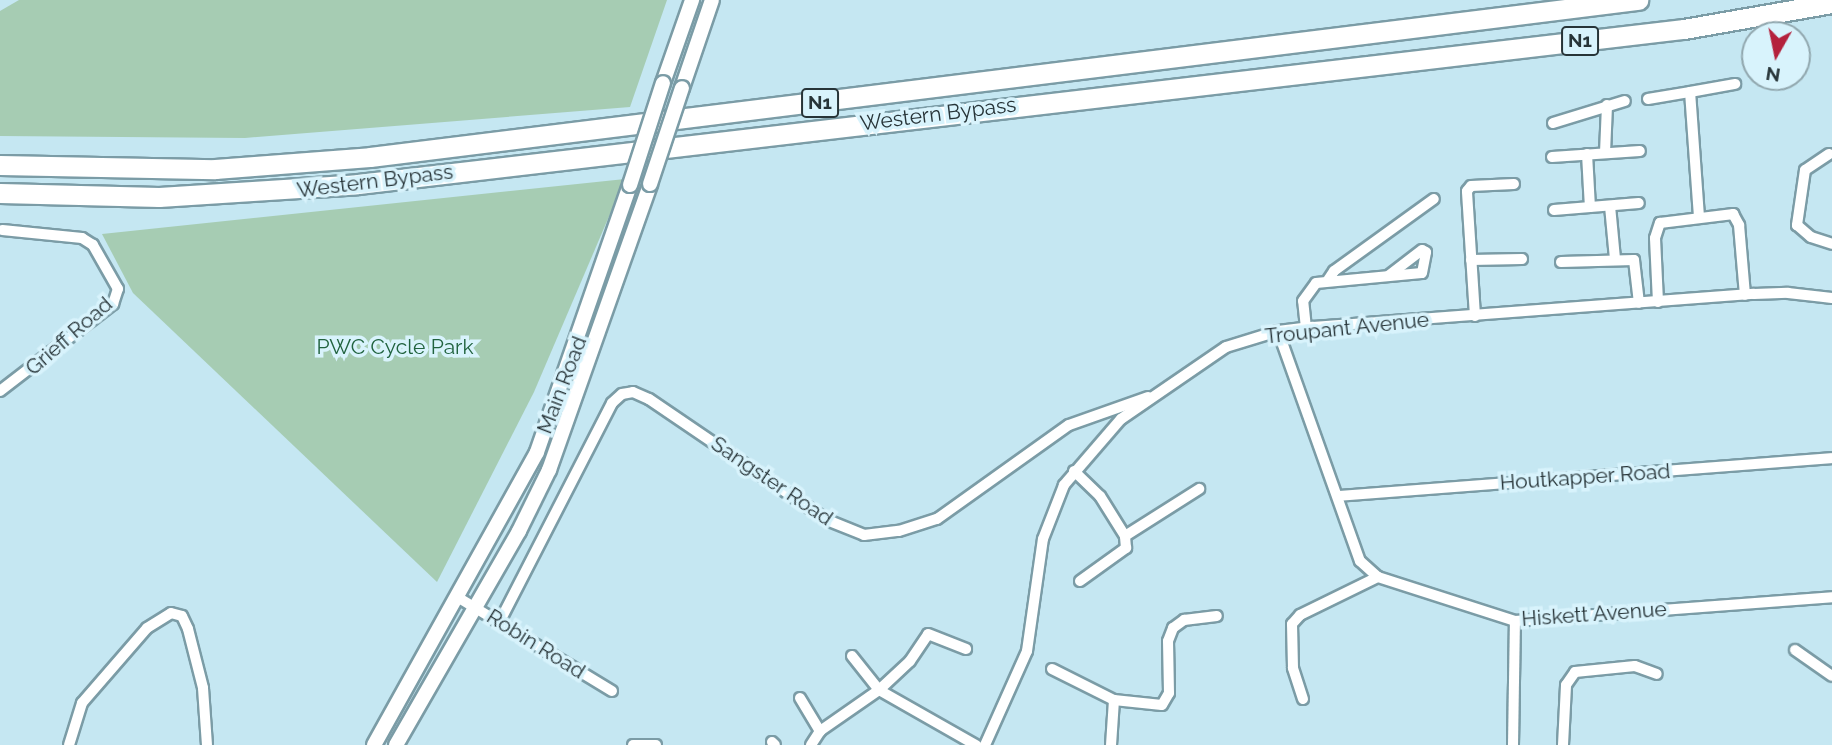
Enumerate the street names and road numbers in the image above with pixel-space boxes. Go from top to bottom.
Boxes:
road number: N1 [1561,25,1599,56]
road number: N1 [801,88,839,118]
street label: Western Bypass [858,92,1018,136]
street label: Western Bypass [295,159,455,203]
street label: Grieff Road [20,291,118,381]
street label: Troupant Avenue [1263,307,1431,349]
street label: Main Road [532,333,592,437]
street label: Sangster Road [706,431,838,531]
street label: Houtkapper Road [1499,458,1671,496]
street label: Hiskett Avenue [1520,596,1668,632]
street label: Robin Road [482,604,590,684]

